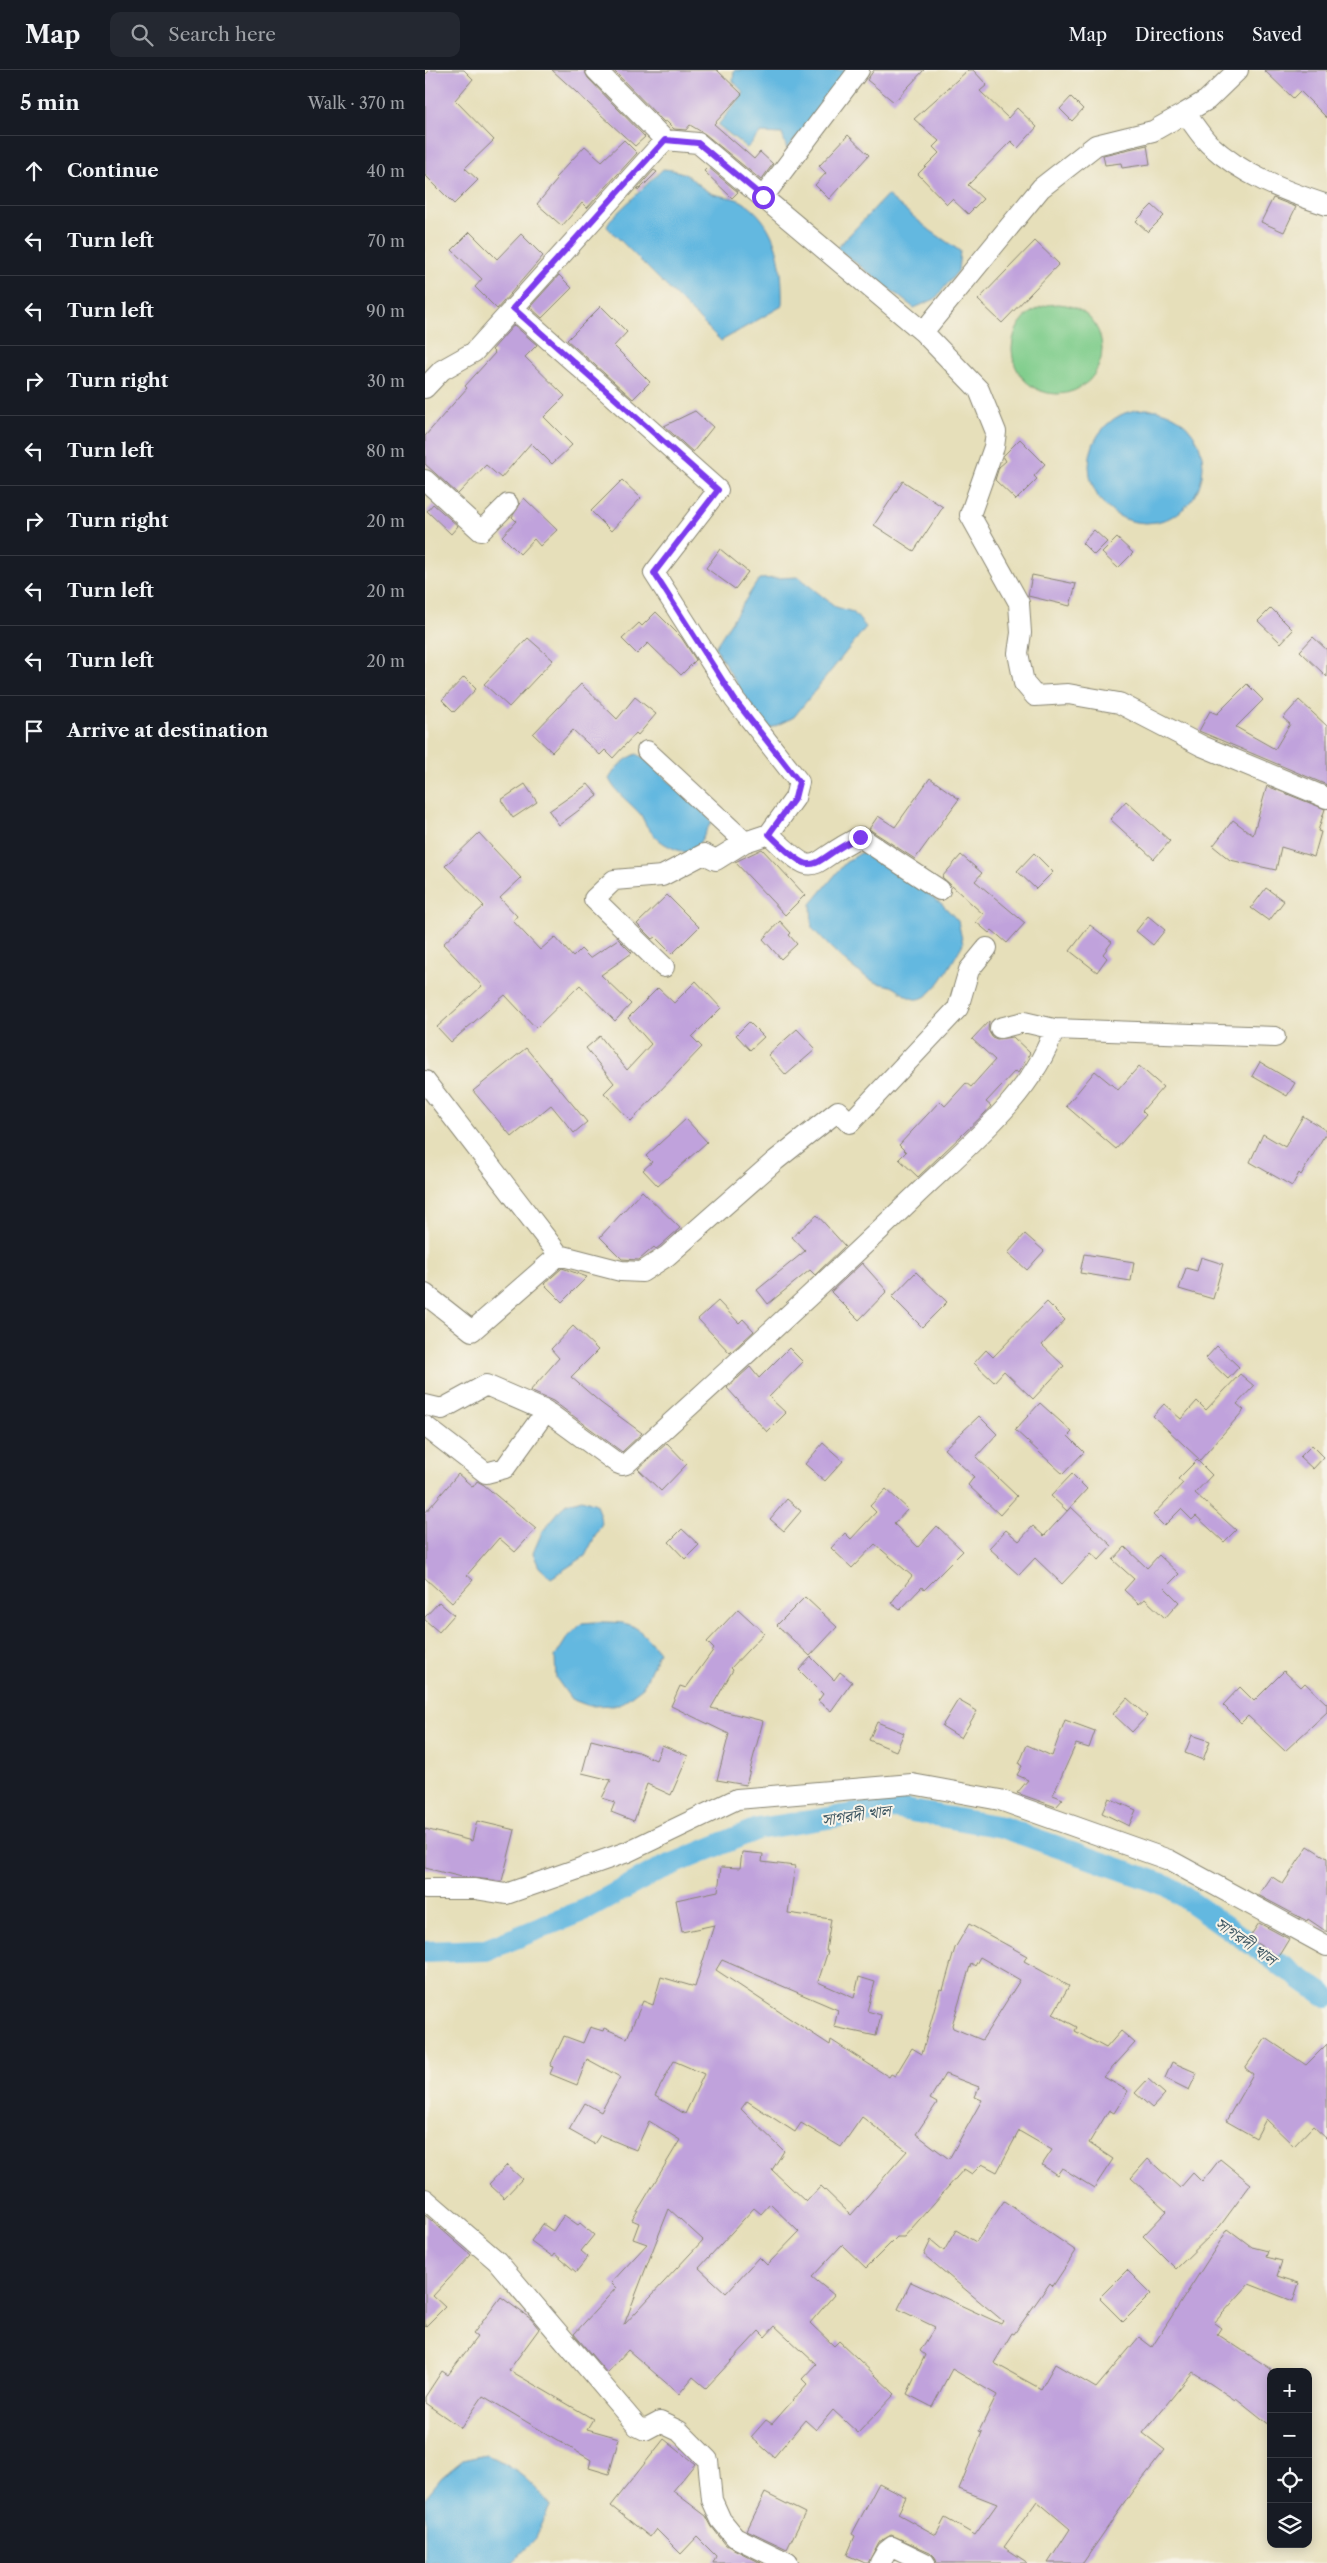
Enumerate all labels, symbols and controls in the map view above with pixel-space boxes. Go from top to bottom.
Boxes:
search box [110,12,460,57]
text: Map [25,20,80,49]
icon: search [128,21,156,49]
text: Search here [168,23,276,46]
text: Map [1068,24,1107,46]
text: Directions [1135,24,1224,46]
text: Saved [1252,24,1302,46]
text: 5 min [20,90,80,115]
text: Walk · 370 m [308,93,405,113]
icon: ahead [20,157,48,185]
text: Continue [67,159,159,182]
text: 40 m [366,161,405,181]
route start [752,186,775,209]
icon: left [20,227,48,255]
text: Turn left [67,229,154,252]
text: 70 m [368,231,405,251]
icon: left [20,297,48,325]
text: Turn left [67,299,154,322]
text: 90 m [366,301,405,321]
icon: right [20,367,48,395]
text: Turn right [67,369,168,392]
text: 30 m [367,371,405,391]
icon: left [20,437,48,465]
text: Turn left [67,439,154,462]
text: 80 m [366,441,405,461]
icon: right [20,507,48,535]
text: Turn right [67,509,168,532]
text: 20 m [366,511,405,531]
icon: left [20,577,48,605]
text: Turn left [67,579,154,602]
text: 20 m [366,581,405,601]
icon: left [20,647,48,675]
text: Turn left [67,649,154,672]
text: 20 m [366,651,405,671]
icon: arrive [20,717,48,745]
text: Arrive at destination [67,719,268,742]
route end [849,826,872,849]
water label: সাগরদী খাল [820,1800,895,1830]
water label: সাগরদী খাল [1212,1913,1283,1971]
map controls [1267,2368,1312,2548]
button: + [1267,2368,1312,2413]
button: − [1267,2413,1312,2458]
button: locate [1267,2458,1312,2503]
button: layers [1267,2503,1312,2548]

